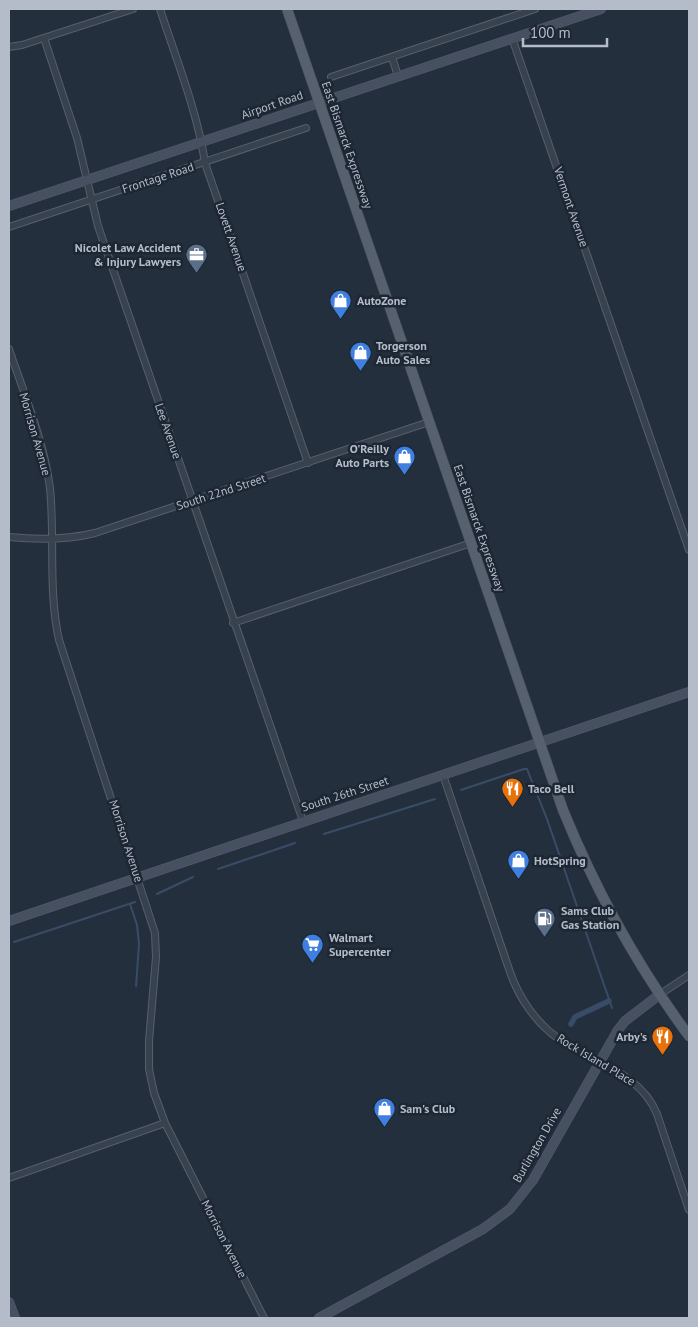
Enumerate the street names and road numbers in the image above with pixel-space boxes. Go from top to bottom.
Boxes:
street label: East Bismarck Expressway [319,79,376,211]
street label: Airport Road [239,87,305,122]
street label: Frontage Road [120,159,196,196]
street label: Vermont Avenue [550,164,592,249]
street label: Lovett Avenue [213,200,250,273]
street label: Morrison Avenue [16,391,54,477]
street label: Lee Avenue [152,401,185,461]
street label: East Bismarck Expressway [451,462,508,594]
street label: South 22nd Street [174,470,267,513]
street label: South 26th Street [299,772,390,815]
street label: Morrison Avenue [106,798,147,884]
street label: Rock Island Place [554,1030,638,1089]
street label: Burlington Drive [509,1104,564,1185]
street label: Morrison Avenue [198,1197,251,1280]

